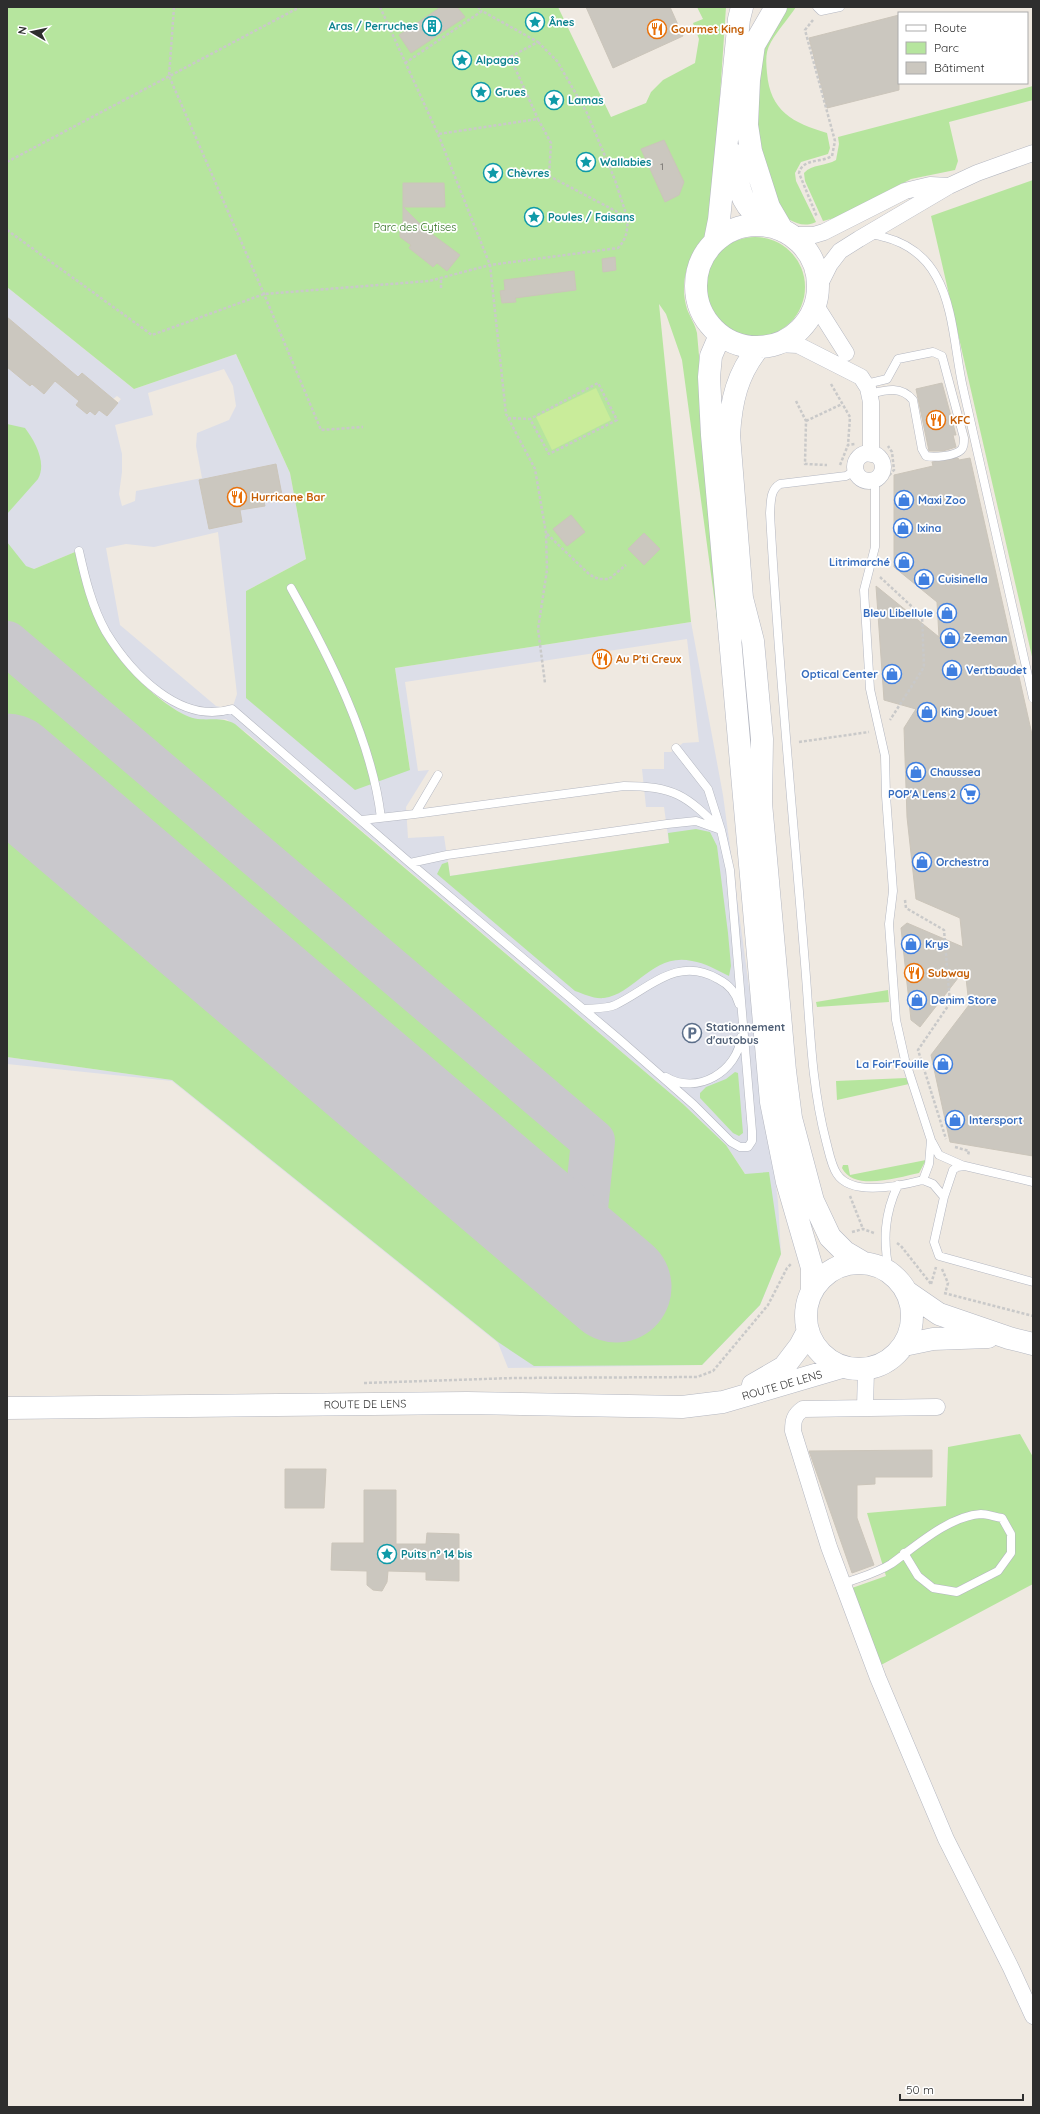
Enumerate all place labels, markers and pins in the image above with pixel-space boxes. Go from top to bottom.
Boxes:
place icon: Ânes [524,11,546,33]
building icon: Aras / Perruches [421,15,443,37]
place label: Ânes [549,15,574,29]
restaurant icon: Gourmet King [646,18,668,40]
place label: Aras / Perruches [329,19,418,33]
place label: Gourmet King [671,22,744,36]
place icon: Alpagas [451,49,473,71]
place label: Alpagas [476,53,519,67]
place icon: Grues [470,81,492,103]
place label: Grues [495,85,526,99]
place icon: Lamas [543,89,565,111]
place label: Lamas [568,93,603,107]
place icon: Wallabies [575,151,597,173]
place label: Wallabies [600,155,651,169]
place icon: Chèvres [482,162,504,184]
place label: Chèvres [507,166,549,180]
place icon: Poules / Faisans [523,206,545,228]
place label: Poules / Faisans [548,210,635,224]
restaurant icon: KFC [925,409,947,431]
place label: KFC [950,413,970,427]
restaurant icon: Hurricane Bar [226,486,248,508]
shop icon: Maxi Zoo [893,489,915,511]
place label: Hurricane Bar [251,490,325,504]
place label: Maxi Zoo [918,493,966,507]
shop icon: Ixina [892,517,914,539]
place label: Ixina [917,521,942,535]
shop icon: Litrimarché [893,551,915,573]
place label: Litrimarché [829,555,891,569]
shop icon: Cuisinella [913,568,935,590]
place label: Cuisinella [938,572,988,586]
shop icon: Bleu Libellule [936,602,958,624]
place label: Bleu Libellule [863,606,933,620]
shop icon: Zeeman [939,627,961,649]
place label: Zeeman [964,631,1008,645]
restaurant icon: Au P'ti Creux [591,648,613,670]
place label: Au P'ti Creux [616,652,682,666]
shop icon: Vertbaudet [941,659,963,681]
shop icon: Optical Center [881,663,903,685]
place label: Vertbaudet [966,663,1027,677]
place label: Optical Center [801,667,878,681]
shop icon: King Jouet [916,701,938,723]
place label: King Jouet [941,705,998,719]
shop icon: Chaussea [905,761,927,783]
place label: Chaussea [930,765,981,779]
supermarket icon: POP'A Lens 2 [959,783,981,805]
place label: POP'A Lens 2 [888,787,956,801]
shop icon: Orchestra [911,851,933,873]
place label: Orchestra [936,855,989,869]
shop icon: Krys [900,933,922,955]
place label: Krys [925,937,949,951]
restaurant icon: Subway [903,962,925,984]
place label: Subway [928,966,970,980]
shop icon: Denim Store [906,989,928,1011]
place label: Denim Store [931,993,997,1007]
place label: Stationnement d'autobus [706,1020,785,1047]
parking icon: Stationnement d'autobus [681,1022,703,1044]
shop icon: La Foir'Fouille [932,1053,954,1075]
place label: La Foir'Fouille [856,1057,930,1071]
shop icon: Intersport [944,1109,966,1131]
place label: Intersport [969,1113,1023,1127]
place icon: Puits n° 14 bis [376,1543,398,1565]
place label: Puits n° 14 bis [401,1547,472,1561]

